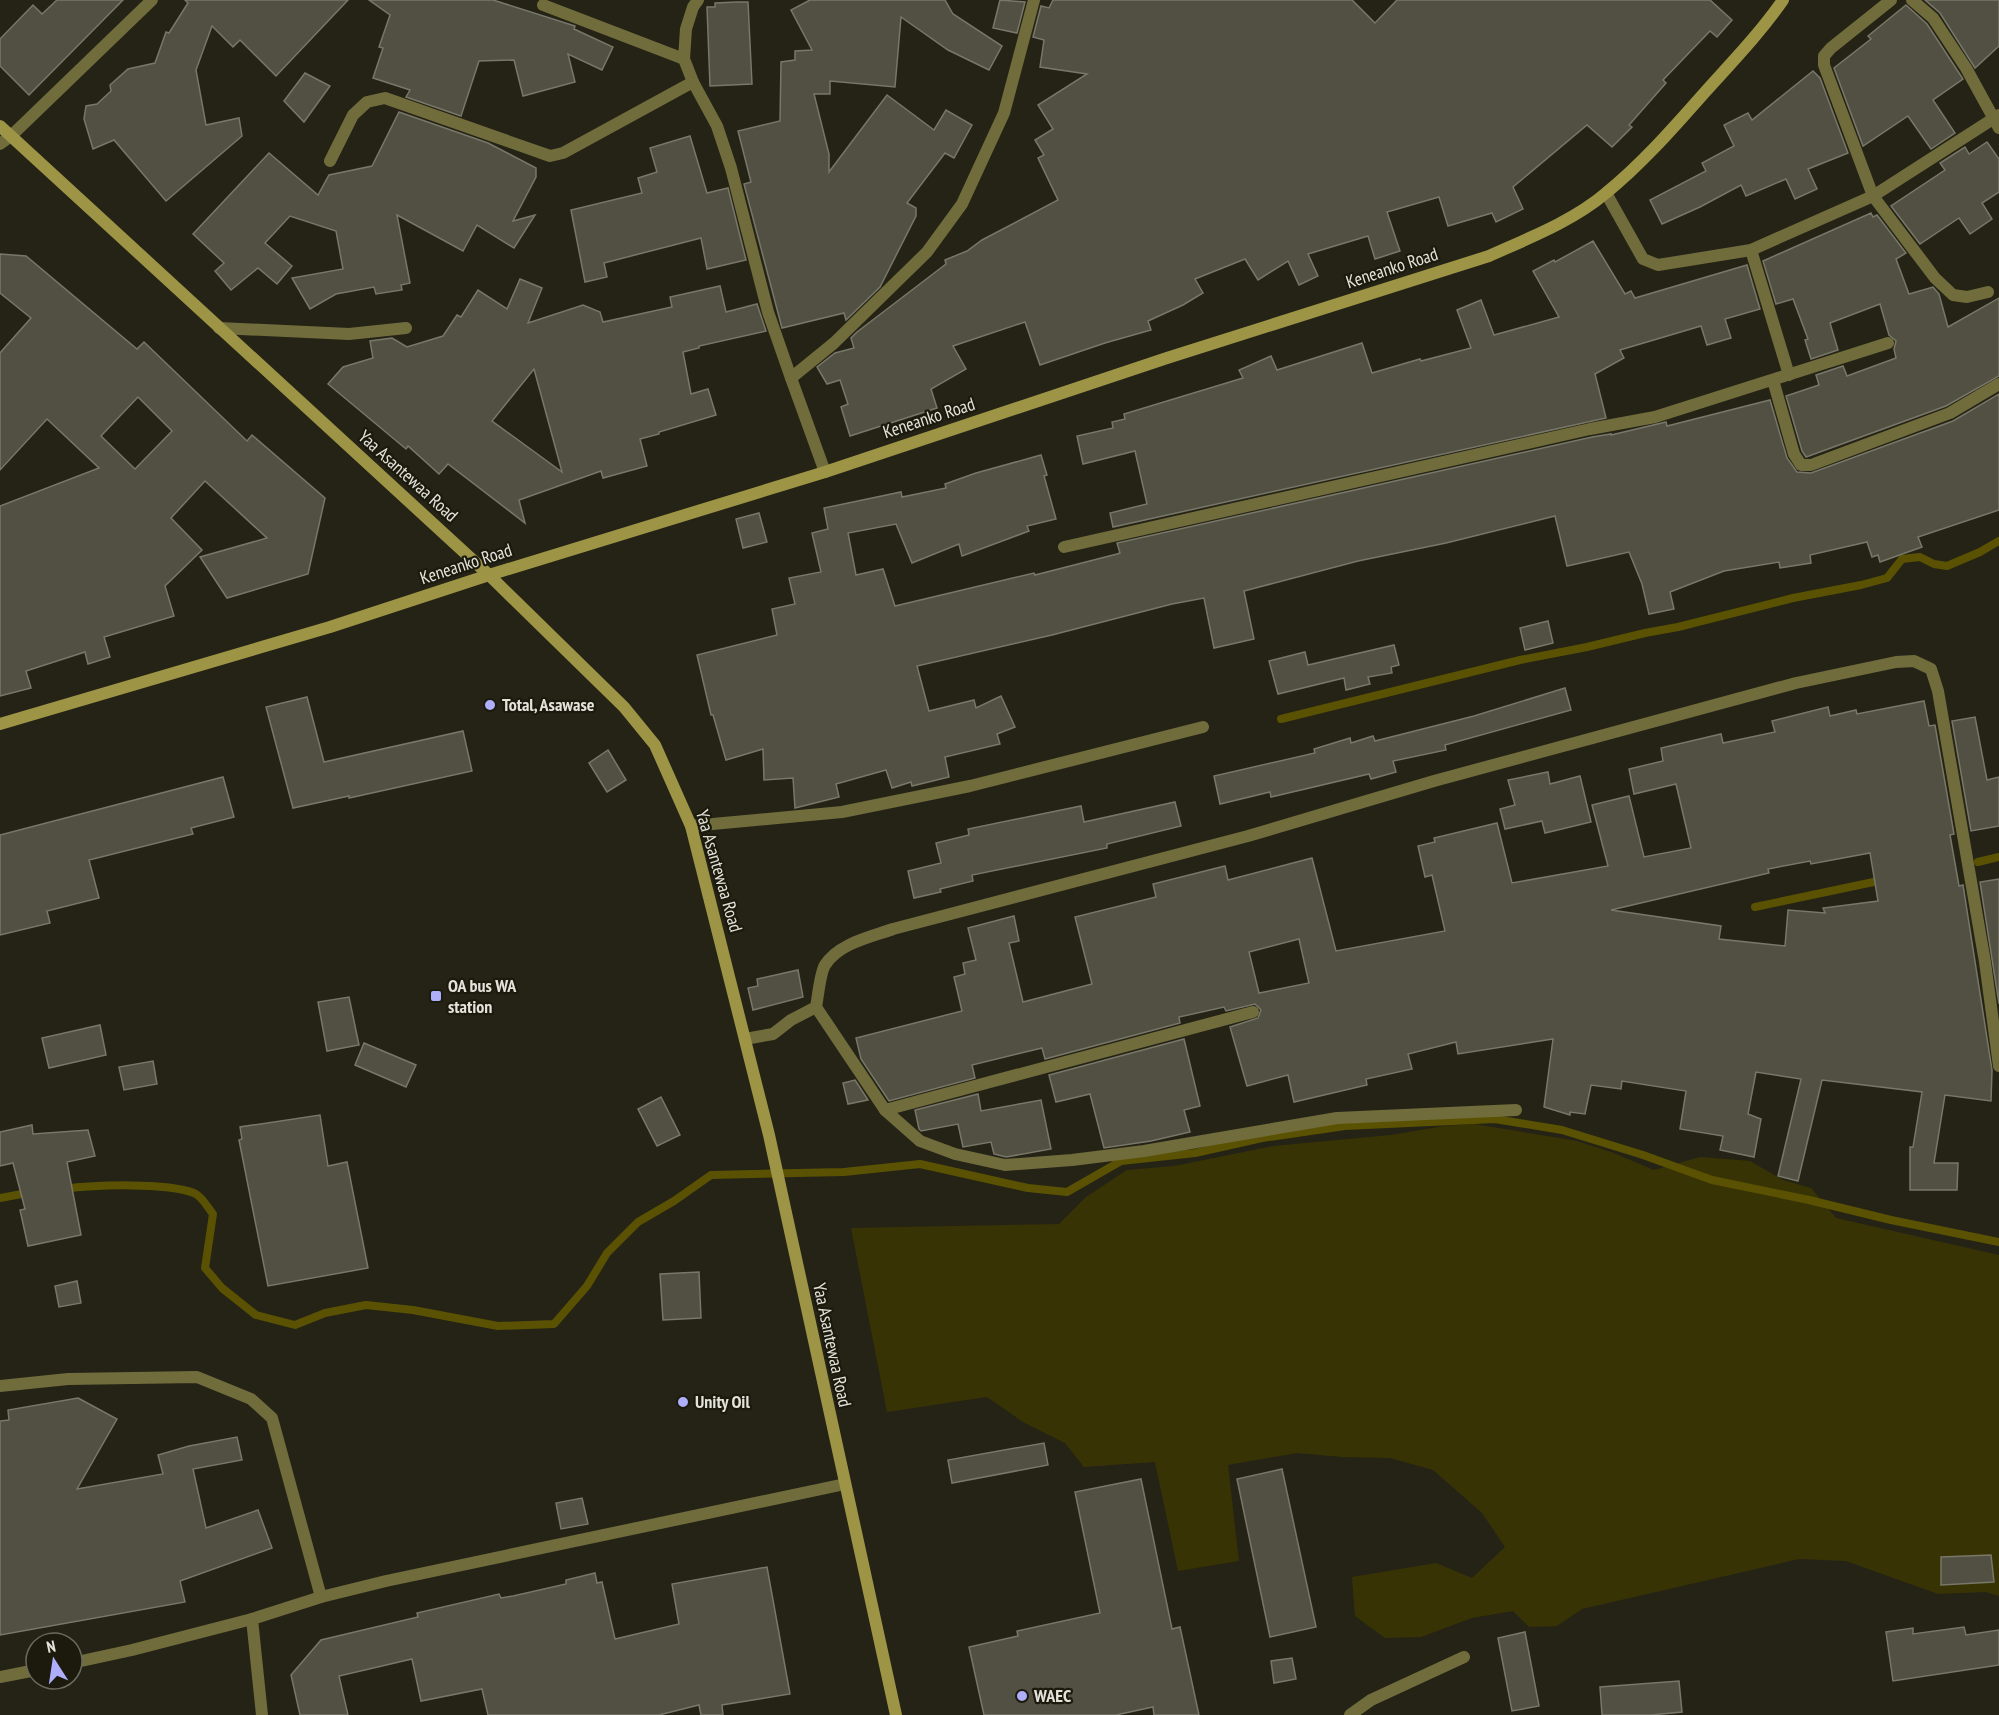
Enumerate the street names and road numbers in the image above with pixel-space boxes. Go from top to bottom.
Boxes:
street label: Keneanko Road [1343,242,1441,293]
street label: Keneanko Road [880,392,978,443]
street label: Yaa Asantewaa Road [354,425,463,526]
street label: Keneanko Road [417,538,515,589]
street label: Yaa Asantewaa Road [691,807,748,935]
street label: Yaa Asantewaa Road [808,1281,857,1409]

